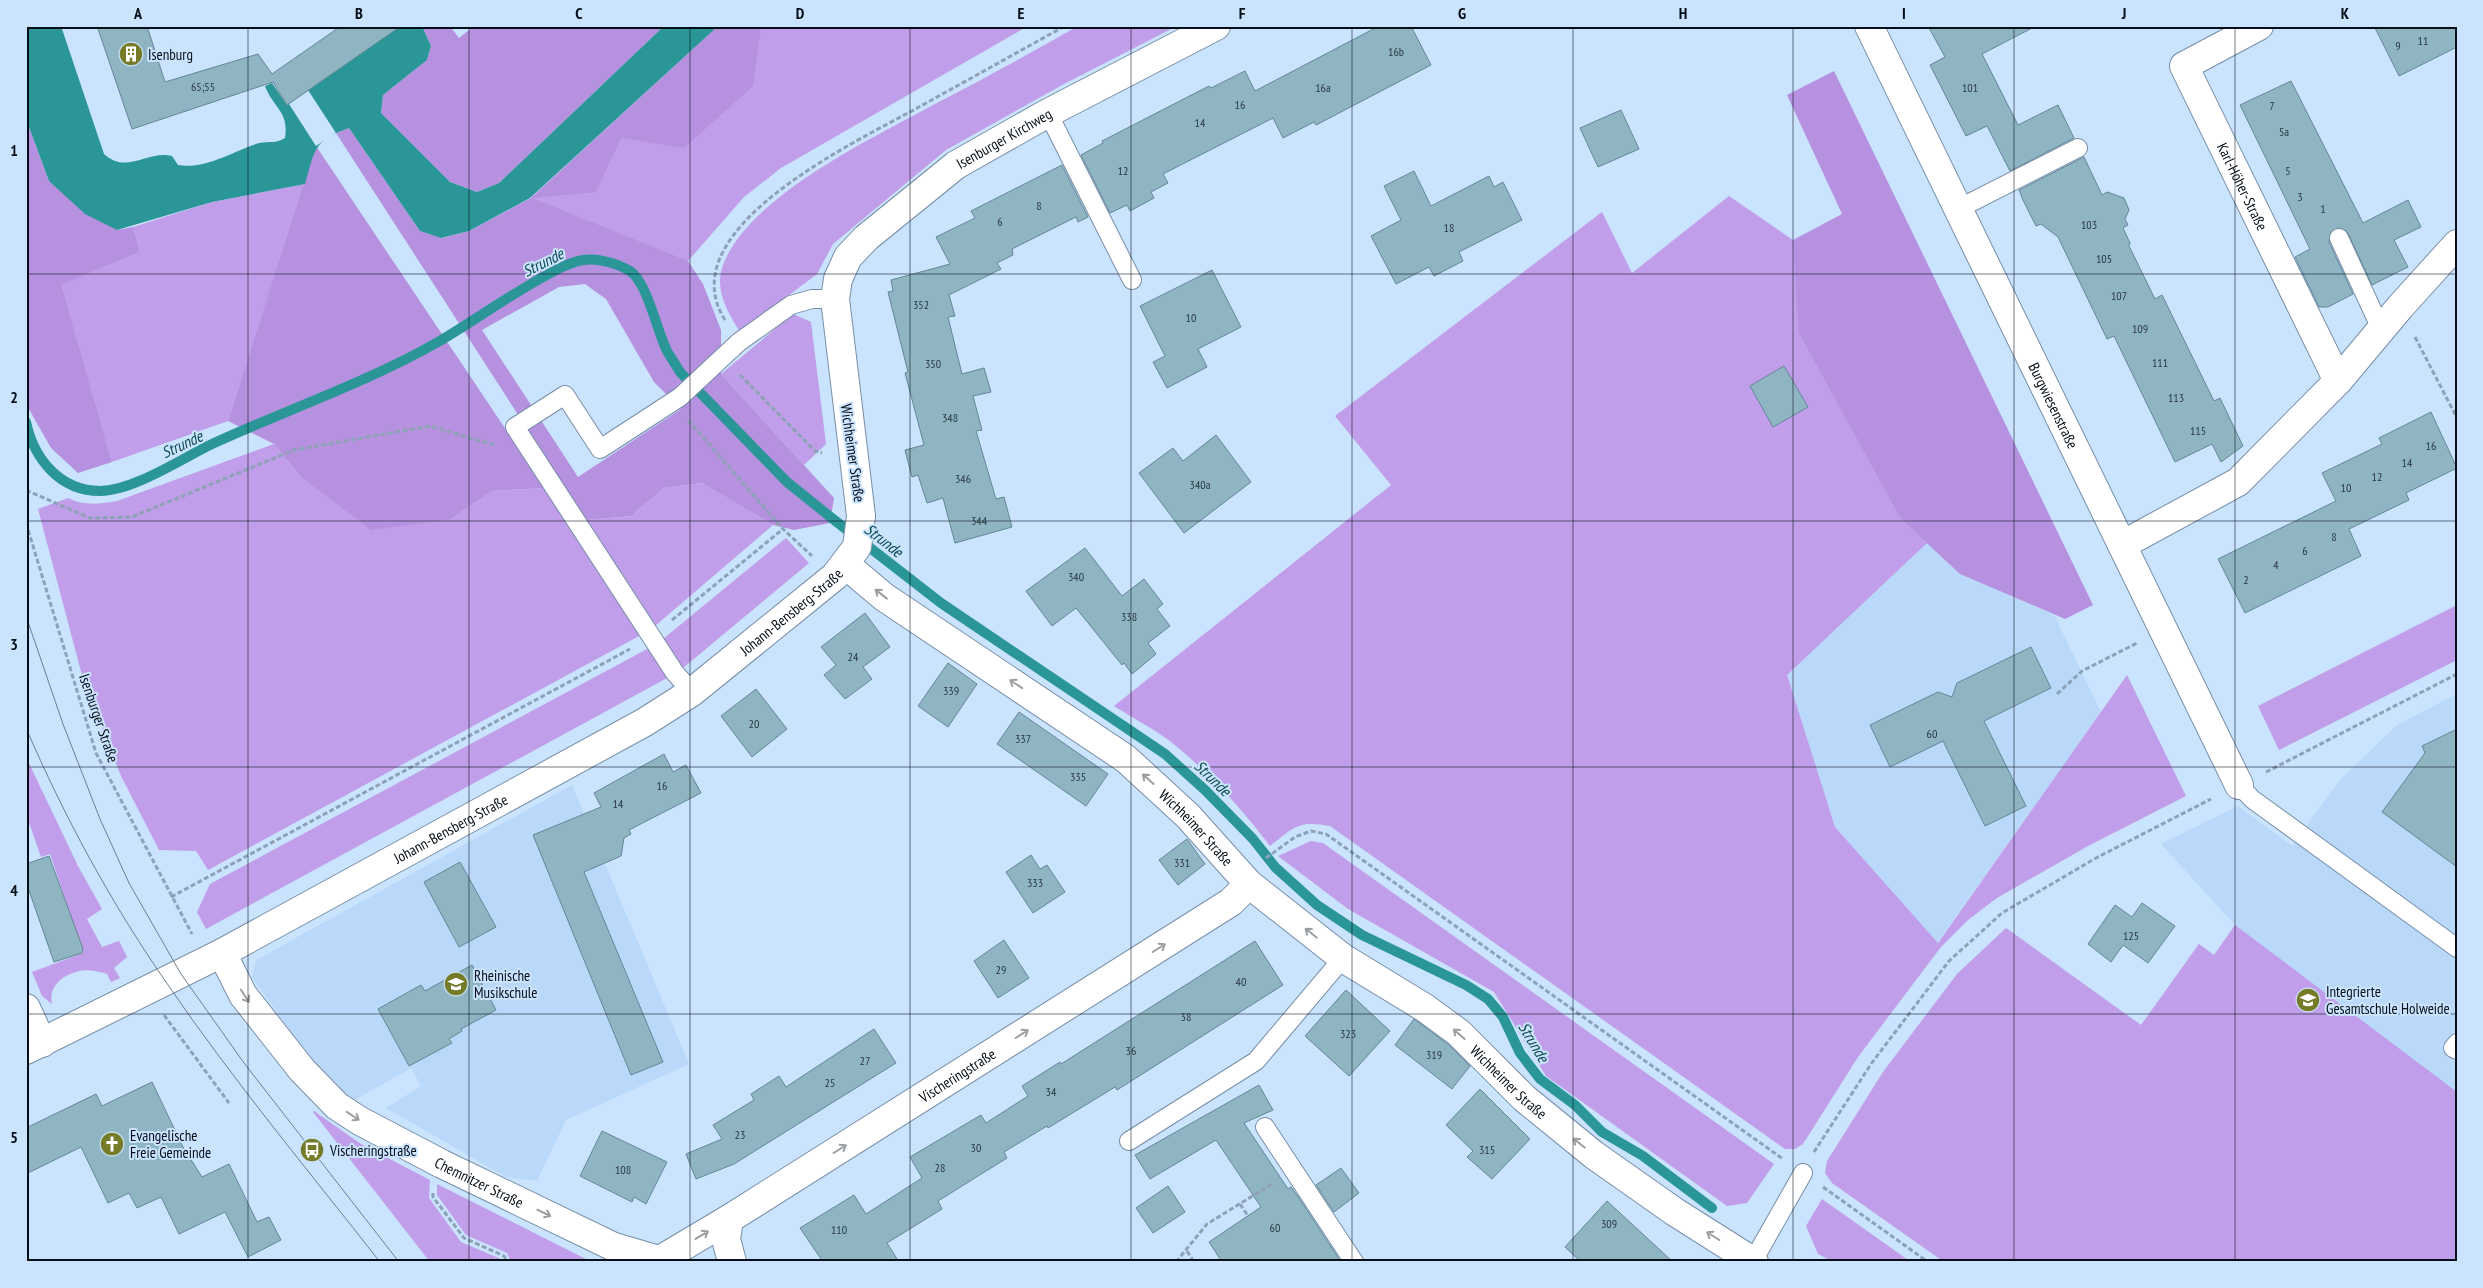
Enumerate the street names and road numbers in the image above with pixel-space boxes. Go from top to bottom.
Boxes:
street label: Isenburger Kirchweg [953,104,1055,173]
street label: Karl-Höher-Straße [2213,139,2272,233]
street label: Burgwiesenstraße [2025,359,2083,451]
street label: Wichheimer Straße [837,403,869,503]
street label: Johann-Bensberg-Straße [735,565,847,660]
street label: Isenburger Straße [75,671,123,765]
street label: Wichheimer Straße [1155,785,1237,869]
street label: Johann-Bensberg-Straße [389,789,511,868]
street label: Wichheimer Straße [1467,1041,1551,1123]
street label: Vischeringstraße [914,1044,999,1107]
street label: Chemnitzer Straße [432,1152,527,1211]

